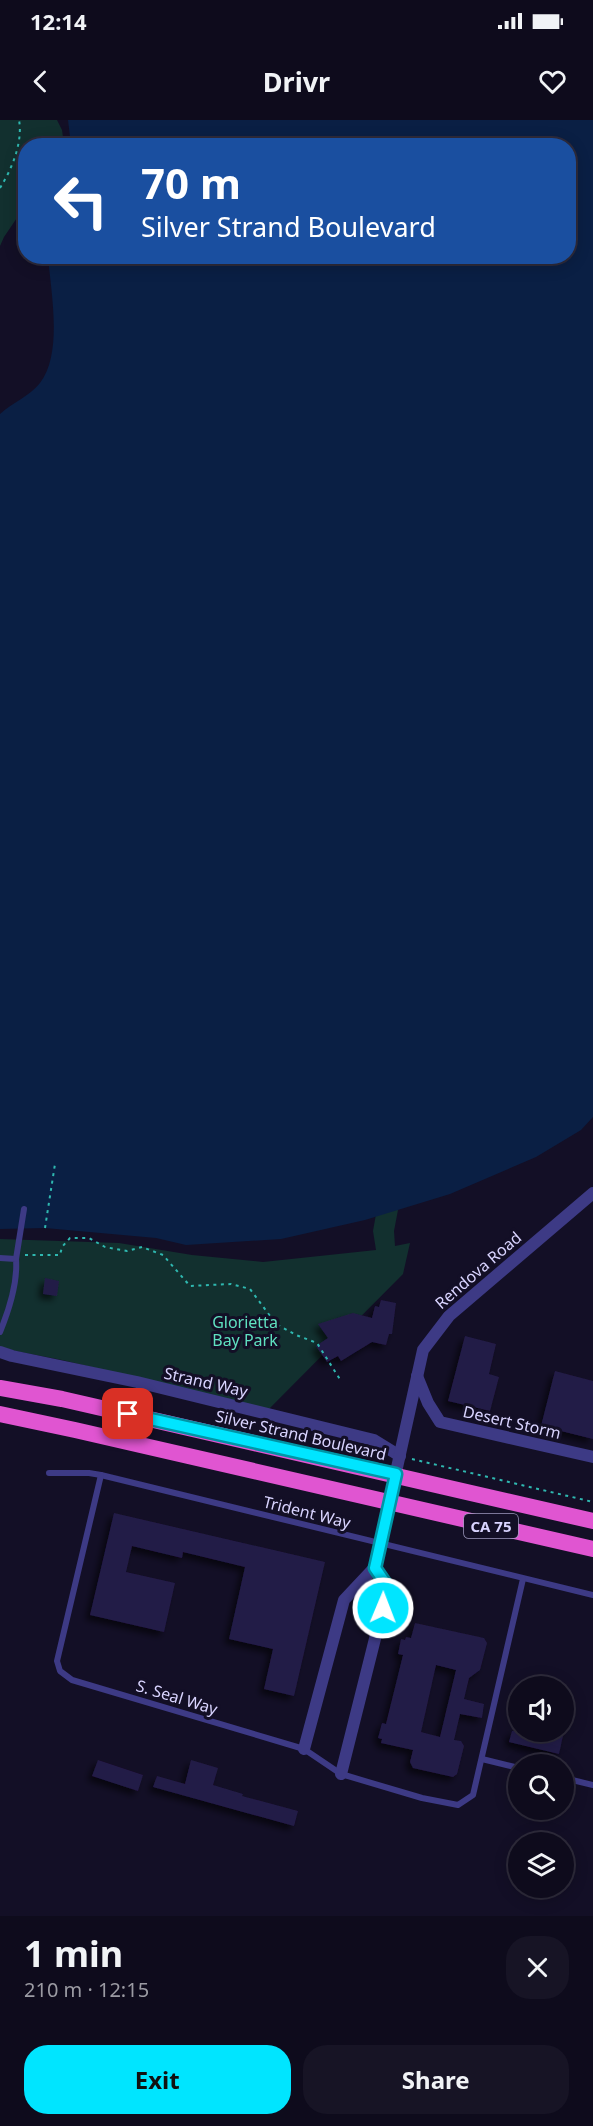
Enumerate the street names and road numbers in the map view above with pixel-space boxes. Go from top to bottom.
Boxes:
street label: Rendova Road [430,1226,526,1314]
street label: Strand Way [162,1362,251,1403]
street label: Desert Storm [461,1400,563,1444]
street label: Silver Strand Boulevard [213,1405,389,1465]
street label: Trident Way [261,1491,354,1534]
road number: CA 75 [464,1514,518,1538]
street label: S. Seal Way [134,1674,221,1720]

